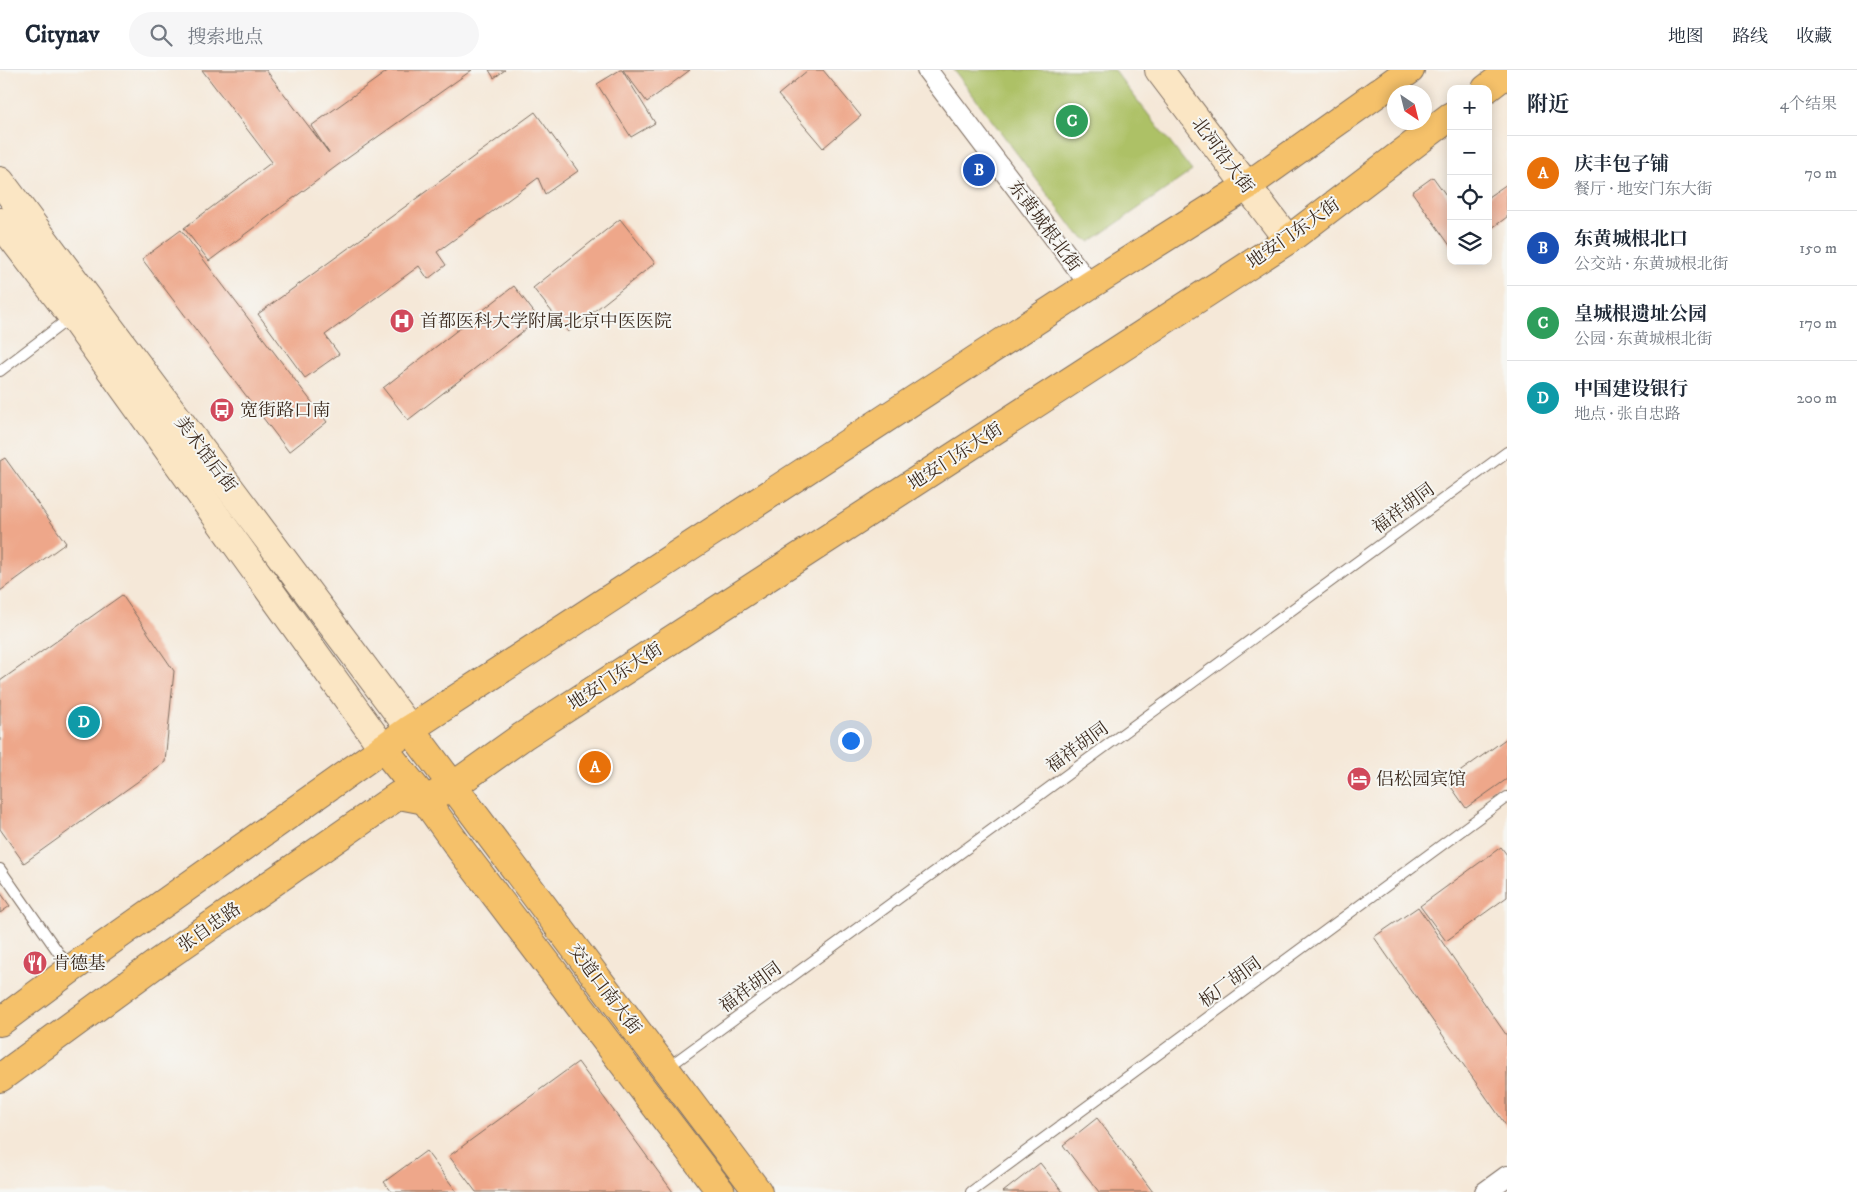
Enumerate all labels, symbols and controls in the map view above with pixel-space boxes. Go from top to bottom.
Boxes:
search box [129,12,479,57]
text: Citynav [25,20,99,50]
icon: search [147,21,175,49]
text: 搜索地点 [187,26,263,49]
text: 地图 [1668,26,1704,48]
text: 路线 [1732,26,1768,48]
text: 收藏 [1796,26,1832,48]
north arrow [1387,85,1432,130]
map controls [1447,85,1492,265]
button: + [1447,85,1492,130]
text: 附近 [1527,92,1569,118]
text: 4个结果 [1780,94,1837,114]
pin: C [1056,102,1088,140]
street label: 北河沿大街 [1186,113,1258,198]
button: − [1447,130,1492,175]
pin: B [963,151,995,189]
text: 庆丰包子铺 [1574,153,1669,176]
text: A [1538,163,1548,183]
text: 70 m [1805,163,1837,183]
button: locate [1447,175,1492,220]
street label: 东黄城根北街 [1003,177,1085,276]
text: 餐厅 · 地安门东大街 [1574,179,1713,199]
street label: 地安门东大街 [1243,194,1344,274]
button: layers [1447,220,1492,265]
text: 东黄城根北口 [1574,228,1688,251]
text: B [1538,238,1548,258]
text: 150 m [1799,238,1837,258]
text: 公交站 · 东黄城根北街 [1574,254,1729,274]
text: 皇城根遗址公园 [1574,303,1707,326]
hospital icon: 首都医科大学附属北京中医医院 [389,308,415,334]
place label: 首都医科大学附属北京中医医院 [420,311,672,333]
text: C [1538,313,1548,333]
text: 170 m [1799,313,1837,333]
text: 公园 · 东黄城根北街 [1574,329,1713,349]
text: 中国建设银行 [1574,378,1688,401]
text: D [1537,388,1549,408]
text: 200 m [1796,388,1837,408]
bus stop icon: 宽街路口南 [209,397,235,423]
place label: 宽街路口南 [240,400,330,422]
text: 地点 · 张自忠路 [1574,404,1681,424]
street label: 美术馆后街 [169,412,241,497]
street label: 地安门东大街 [904,418,1007,495]
street label: 福祥胡同 [1368,479,1439,539]
street label: 地安门东大街 [564,638,667,715]
pin: D [68,703,100,741]
street label: 福祥胡同 [1042,718,1113,778]
your location [838,728,864,754]
pin: A [579,748,611,786]
hotel icon: 侣松园宾馆 [1346,766,1372,792]
place label: 侣松园宾馆 [1376,769,1466,791]
street label: 张自忠路 [174,898,245,957]
street label: 交道口南大街 [563,940,645,1039]
restaurant icon: 肯德基 [22,950,48,976]
place label: 肯德基 [52,953,106,975]
street label: 板厂胡同 [1195,953,1266,1013]
street label: 福祥胡同 [715,958,786,1018]

